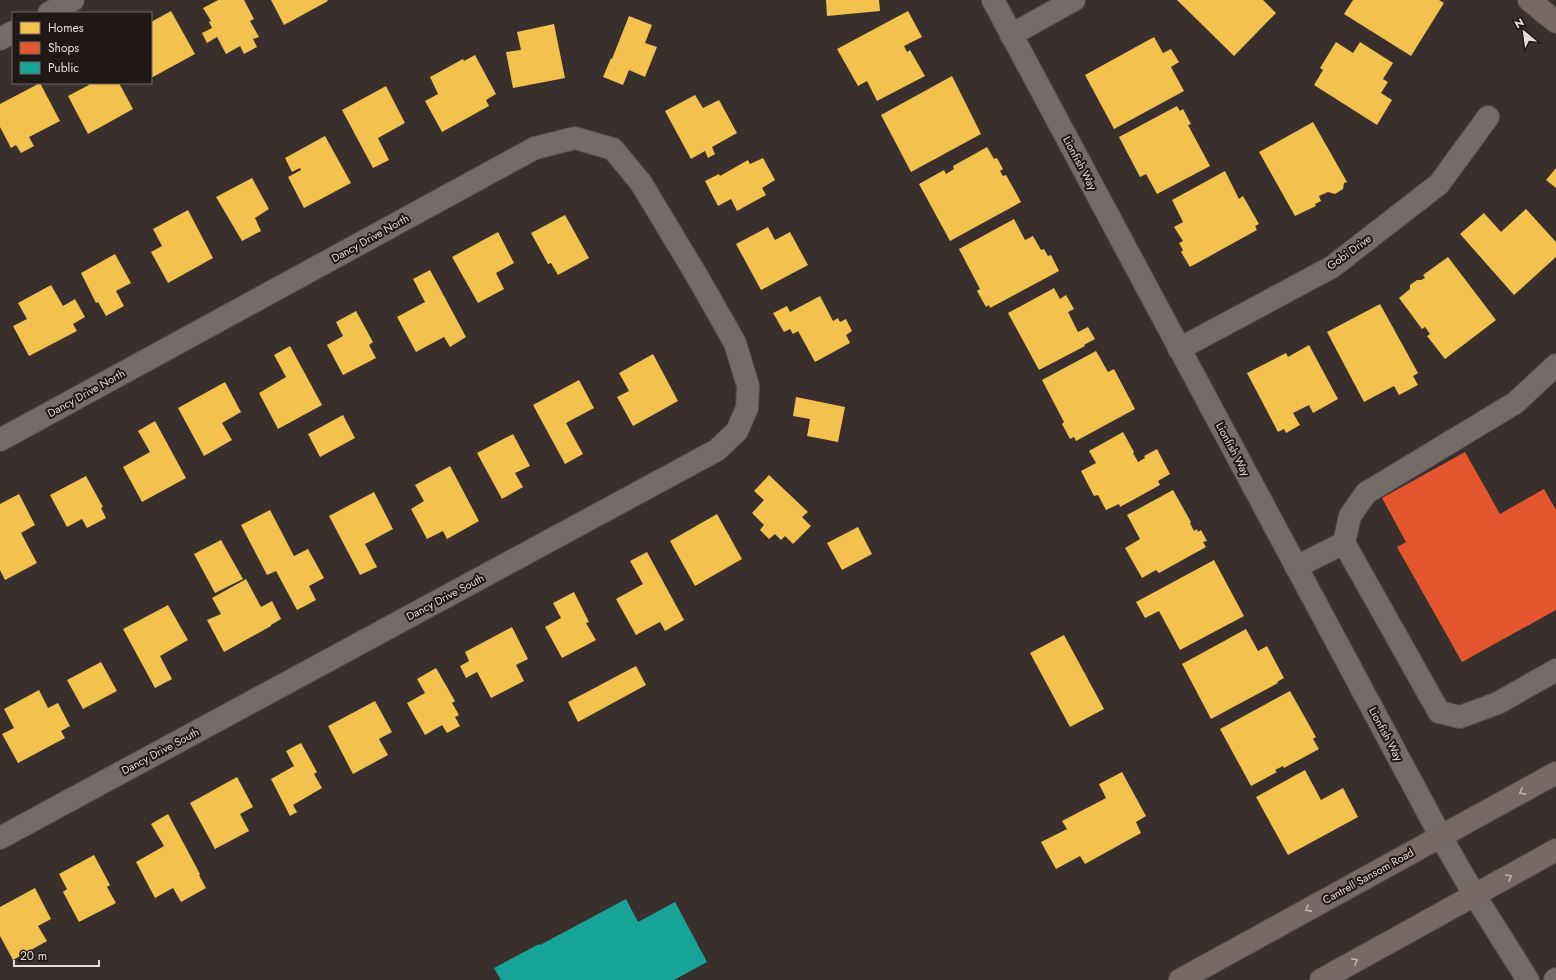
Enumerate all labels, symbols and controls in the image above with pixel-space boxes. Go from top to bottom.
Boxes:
legend [12,12,152,84]
north arrow [1504,12,1544,52]
text: N [1511,14,1527,32]
text: Homes [48,19,84,37]
text: Shops [48,39,79,57]
text: Public [48,59,79,77]
street label: Lionfish Way [1059,133,1101,193]
street label: Dancy Drive North [328,210,412,266]
street label: Gobi Drive [1323,230,1375,274]
street label: Dancy Drive North [44,365,128,421]
street label: Lionfish Way [1212,419,1254,479]
street label: Dancy Drive South [403,570,487,624]
street label: Lionfish Way [1365,704,1407,764]
street label: Dancy Drive South [118,724,202,778]
one-way arrow [1519,788,1526,795]
street label: Cantrell Sansom Road [1320,844,1416,908]
one-way arrow [1505,874,1512,881]
one-way arrow [1305,904,1312,912]
scale bar [14,942,99,968]
text: 20 m [20,947,47,965]
one-way arrow [1351,959,1358,966]

